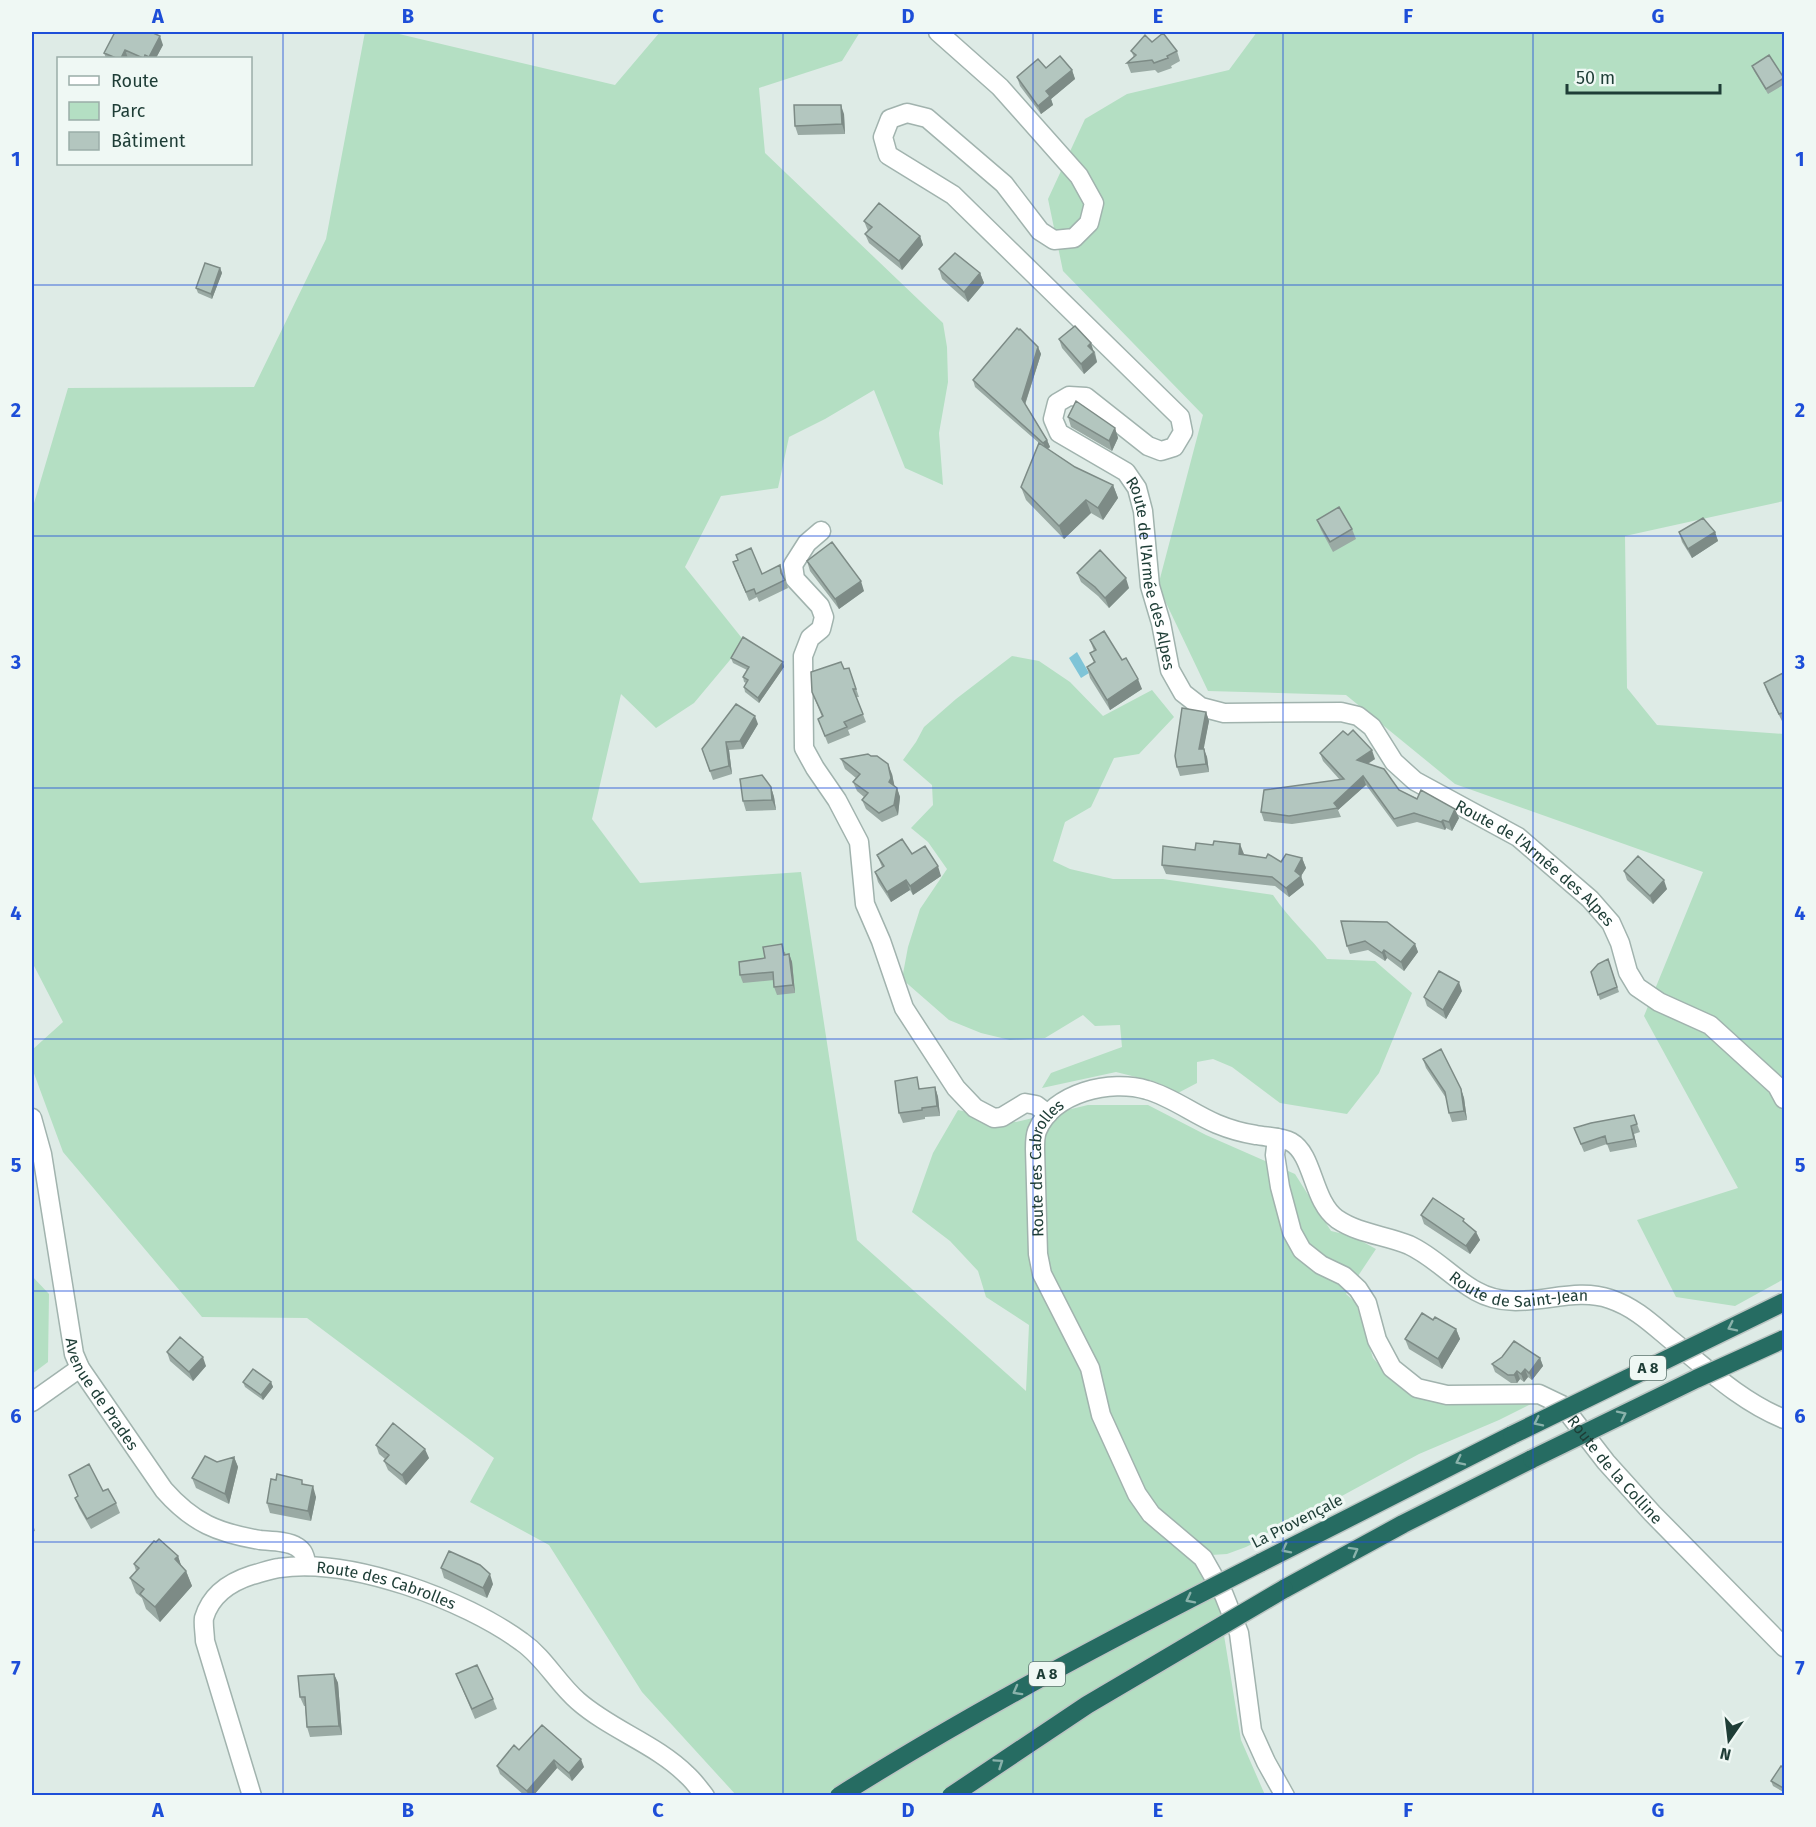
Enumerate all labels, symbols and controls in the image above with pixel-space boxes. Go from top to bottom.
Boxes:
text: A [151,4,165,28]
text: B [402,4,414,28]
text: C [652,4,664,28]
text: D [901,4,915,28]
text: E [1153,4,1163,28]
text: F [1403,4,1413,28]
text: G [1652,4,1664,28]
legend [57,57,252,165]
scale bar [1567,57,1720,95]
text: 50 m [1576,67,1615,89]
text: Route [111,70,159,92]
text: Parc [111,100,146,122]
text: Bâtiment [111,130,186,152]
text: 1 [11,147,21,171]
text: 1 [1795,147,1805,171]
text: 2 [11,398,21,422]
text: 2 [1795,398,1805,422]
street label: Route de l'Armée des Alpes [1122,473,1179,671]
text: 3 [10,650,21,674]
text: 3 [1794,650,1805,674]
street label: Route de l'Armée des Alpes [1452,795,1619,930]
text: 4 [10,901,22,925]
text: 4 [1794,901,1806,925]
street label: Route des Cabrolles [1025,1095,1067,1237]
text: 5 [11,1153,22,1177]
text: 5 [1795,1153,1806,1177]
street label: Route de Saint-Jean [1446,1267,1588,1310]
one-way arrow [1727,1319,1738,1331]
street label: Avenue de Prades [62,1336,143,1454]
road number: A 8 [1630,1356,1666,1380]
text: 6 [10,1404,22,1428]
text: 6 [1794,1404,1806,1428]
one-way arrow [1616,1410,1627,1422]
street label: Route de la Colline [1564,1411,1667,1528]
one-way arrow [1533,1415,1544,1427]
one-way arrow [1455,1453,1466,1465]
street label: La Provençale [1248,1490,1346,1553]
one-way arrow [1282,1542,1292,1553]
one-way arrow [1347,1547,1358,1558]
street label: Route des Cabrolles [316,1557,459,1613]
one-way arrow [1185,1592,1196,1603]
text: 7 [11,1656,21,1680]
text: 7 [1795,1656,1805,1680]
road number: A 8 [1029,1662,1065,1686]
one-way arrow [1013,1684,1024,1695]
north arrow [1699,1710,1759,1770]
text: N [1718,1744,1733,1765]
one-way arrow [993,1759,1004,1770]
text: A [151,1798,165,1822]
text: B [402,1798,414,1822]
text: C [652,1798,664,1822]
text: D [901,1798,915,1822]
text: E [1153,1798,1163,1822]
text: F [1403,1798,1413,1822]
text: G [1652,1798,1664,1822]

